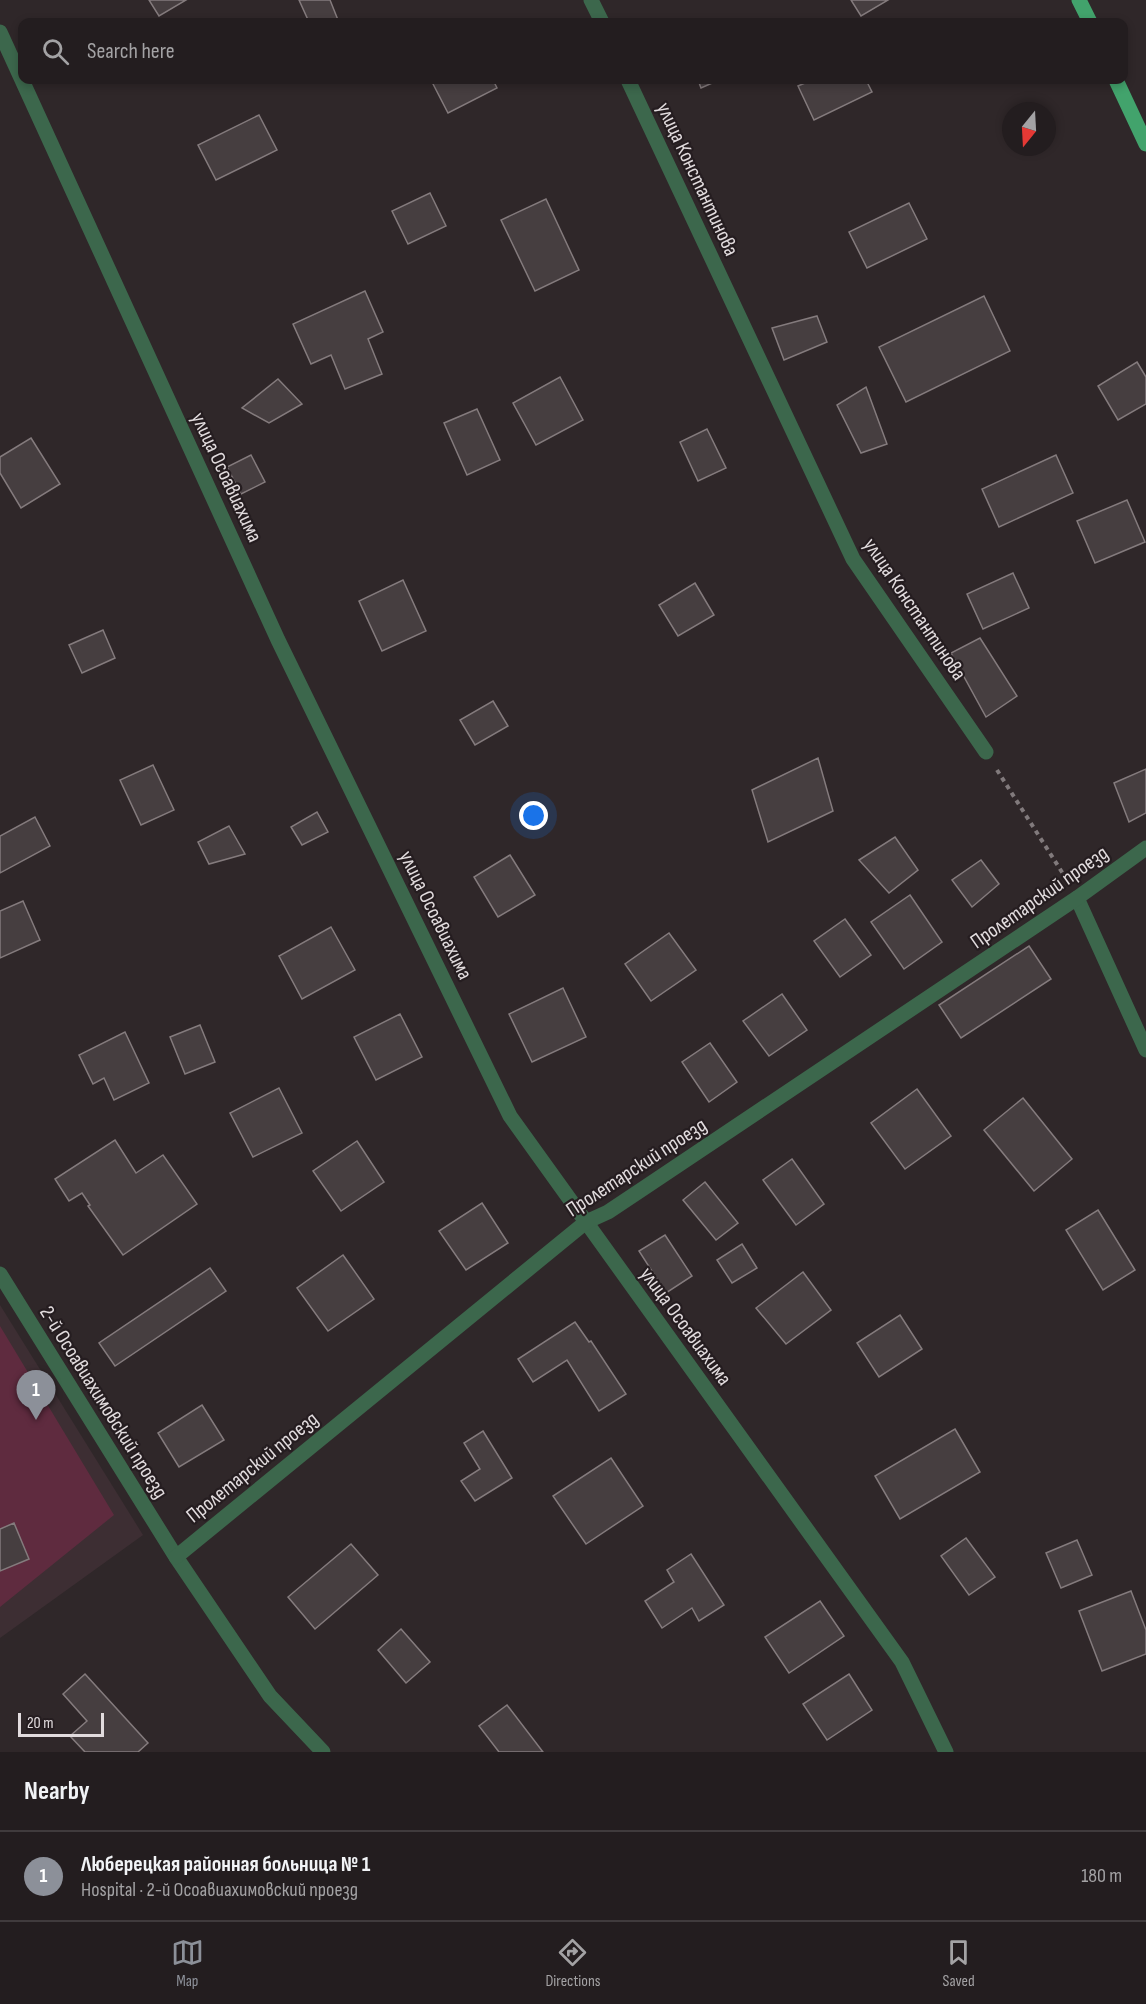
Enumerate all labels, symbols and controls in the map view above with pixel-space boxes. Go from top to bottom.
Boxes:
search box [18,18,1128,84]
icon: search [39,35,72,68]
text: Search here [87,38,174,65]
street label: улица Константинова [651,99,744,260]
north arrow [1002,102,1056,156]
street label: улица Осоавиахима [186,408,268,546]
street label: улица Константинова [858,533,971,685]
your location [519,801,548,830]
street label: Пролетарский проезд [966,841,1113,954]
street label: улица Осоавиахима [394,847,478,984]
street label: Пролетарский проезд [561,1113,711,1222]
street label: улица Осоавиахима [634,1262,737,1390]
street label: 2-й Осоавиахимовский проезд [34,1301,173,1503]
pin: 1 [16,1370,56,1420]
street label: Пролетарский проезд [181,1407,323,1528]
scale bar [18,1710,104,1738]
text: 20 m [27,1714,54,1733]
text: Nearby [24,1776,90,1807]
text: Люберецкая районная больница № 1 [81,1851,370,1878]
text: 1 [40,1864,47,1888]
text: 180 m [1081,1864,1122,1888]
text: Hospital · 2-й Осоавиахимовский проезд [81,1878,358,1902]
tab: Map [171,1936,204,1991]
tab: Directions [545,1936,601,1991]
tab: Saved [942,1936,975,1991]

